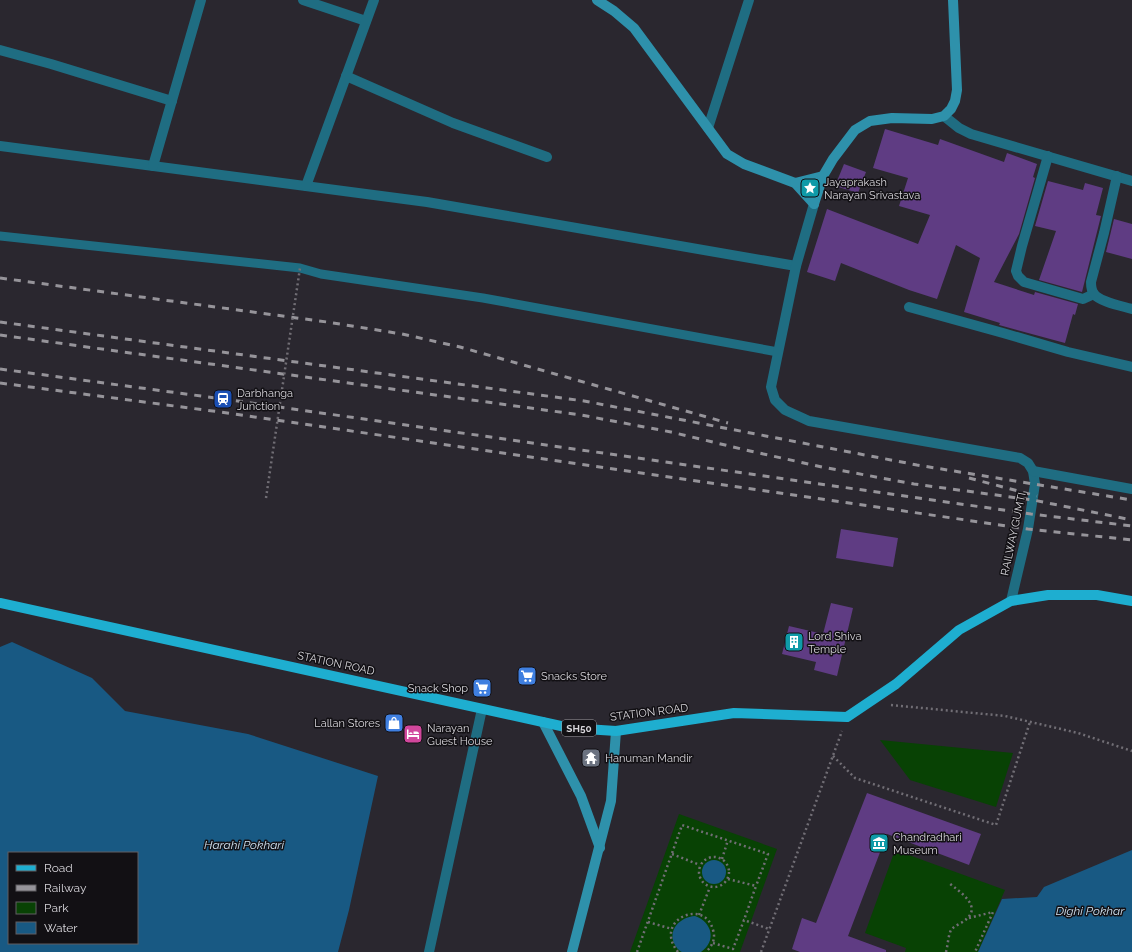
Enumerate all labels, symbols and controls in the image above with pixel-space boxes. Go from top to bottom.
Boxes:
place label: Jayaprakash Narayan Srivastava [824,176,920,202]
place icon: Jayaprakash Narayan Srivastava [799,177,821,199]
place label: Darbhanga Junction [237,387,293,413]
station icon: Darbhanga Junction [212,388,234,410]
street label: RAILWAY GUMTI [998,491,1029,577]
place label: Lord Shiva Temple [808,630,861,656]
building icon: Lord Shiva Temple [783,631,805,653]
street label: STATION ROAD [296,649,376,678]
supermarket icon: Snacks Store [516,665,538,687]
place label: Snacks Store [541,670,607,683]
supermarket icon: Snack Shop [471,677,493,699]
place label: Snack Shop [408,682,468,695]
street label: STATION ROAD [609,701,689,724]
shop icon: Lallan Stores [383,712,405,734]
place label: Lallan Stores [314,717,380,730]
road number: SH50 [562,720,596,736]
place label: Narayan Guest House [427,722,493,748]
hotel icon: Narayan Guest House [402,723,424,745]
temple icon: Hanuman Mandir [580,747,602,769]
place label: Hanuman Mandir [605,752,693,765]
place label: Chandradhari Museum [893,831,962,857]
museum icon: Chandradhari Museum [868,832,890,854]
water label: Harahi Pokhari [204,838,284,852]
legend [8,852,138,944]
text: Road [44,861,73,875]
text: Railway [44,881,87,895]
text: Park [44,901,69,915]
water label: Dighi Pokhar [1056,904,1125,918]
text: Water [44,921,78,935]

